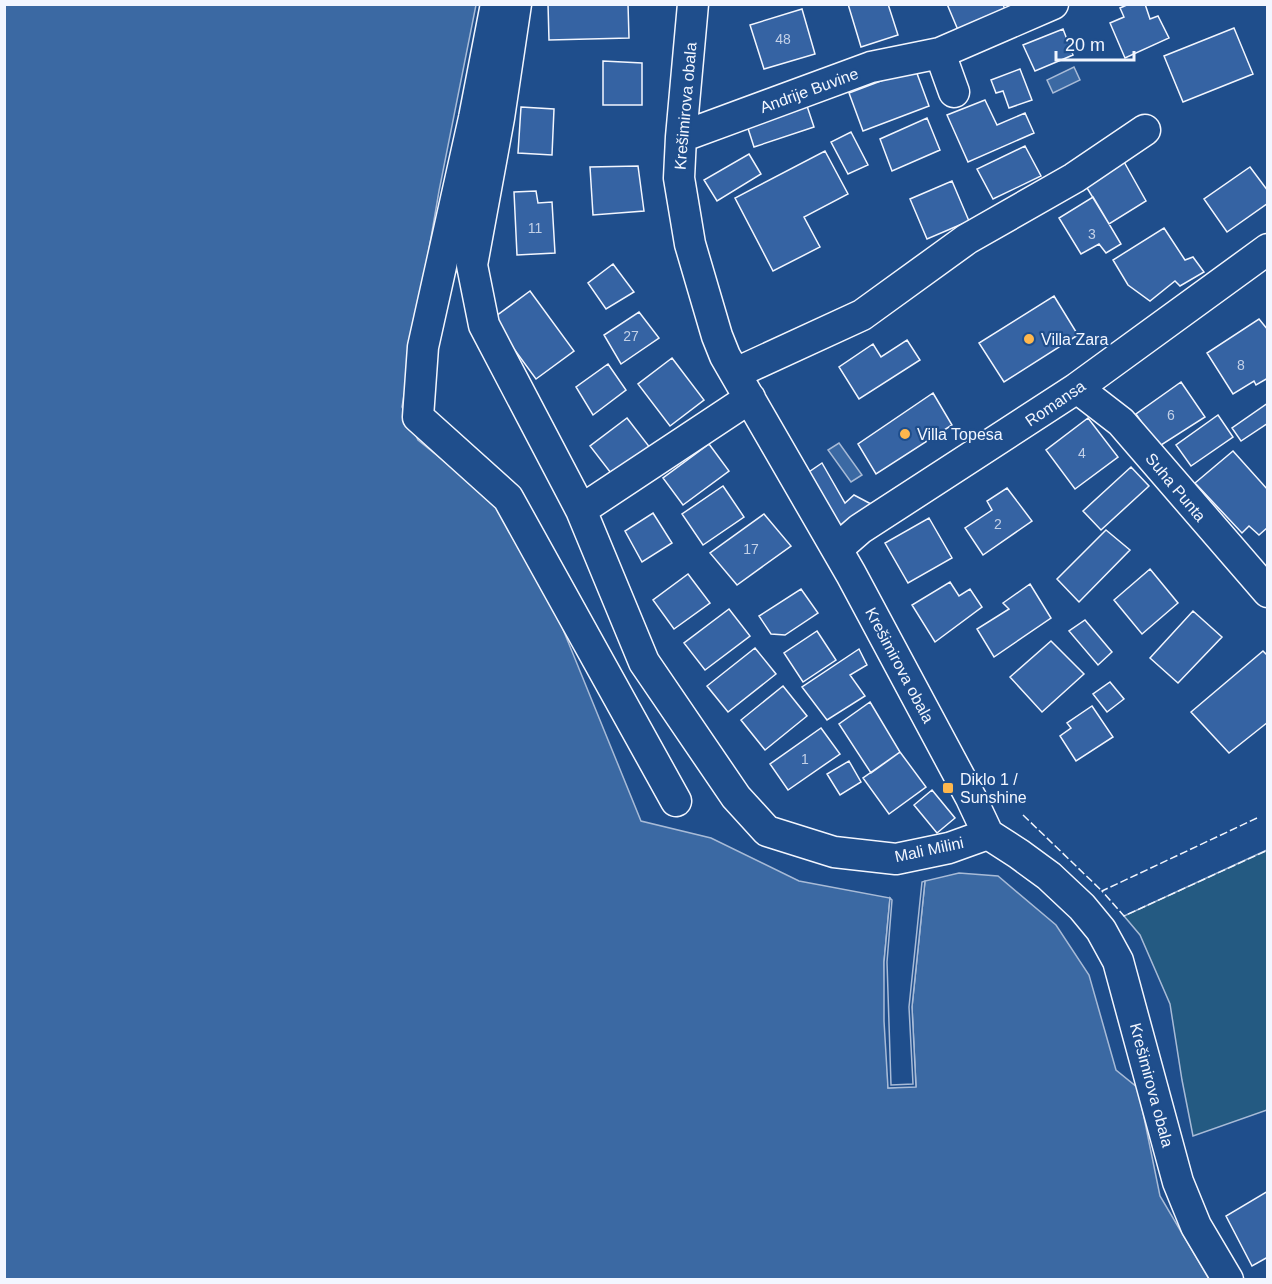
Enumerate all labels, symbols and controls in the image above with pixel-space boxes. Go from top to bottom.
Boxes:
scale bar [1056,24,1134,62]
house number: 48 [775,31,791,47]
text: 20 m [1065,35,1105,55]
street label: Krešimirova obala [671,41,700,171]
street label: Andrije Buvine [758,65,861,116]
house number: 11 [528,220,542,236]
house number: 3 [1088,226,1096,242]
house number: 27 [623,328,639,344]
place label: Villa Zara [1041,331,1108,348]
marker: Villa Zara [1022,332,1036,346]
house number: 8 [1237,357,1245,373]
street label: Romansa [1022,377,1088,430]
house number: 6 [1167,407,1175,423]
place label: Villa Topesa [917,426,1003,443]
marker: Villa Topesa [898,427,912,441]
house number: 4 [1078,445,1086,461]
street label: Suha Punta [1142,450,1209,525]
house number: 2 [994,516,1002,532]
house number: 17 [743,541,759,557]
street label: Krešimirova obala [862,605,937,726]
house number: 1 [801,751,809,767]
place label: Diklo 1 / Sunshine [960,771,1027,806]
marker: Diklo 1 / Sunshine [941,781,955,795]
street label: Mali Milini [893,834,965,865]
street label: Krešimirova obala [1127,1021,1176,1149]

